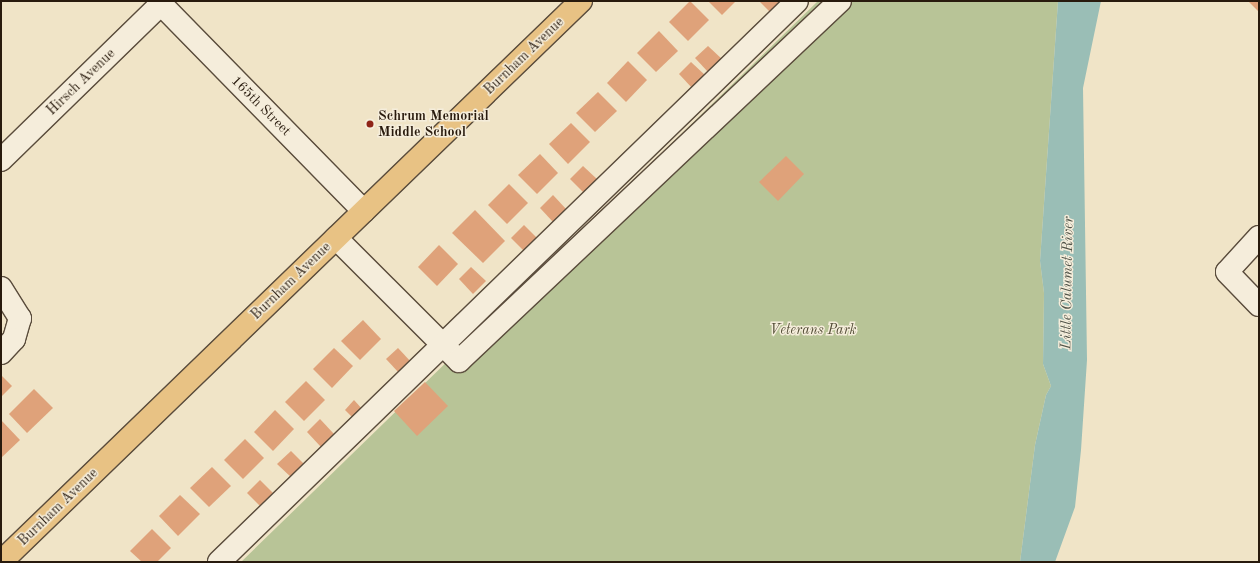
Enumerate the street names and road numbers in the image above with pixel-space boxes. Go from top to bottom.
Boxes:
street label: Burnham Avenue [481,14,567,98]
street label: Hirsch Avenue [43,45,119,119]
street label: 165th Street [228,73,294,139]
street label: Burnham Avenue [248,239,334,323]
street label: Burnham Avenue [15,465,101,549]

